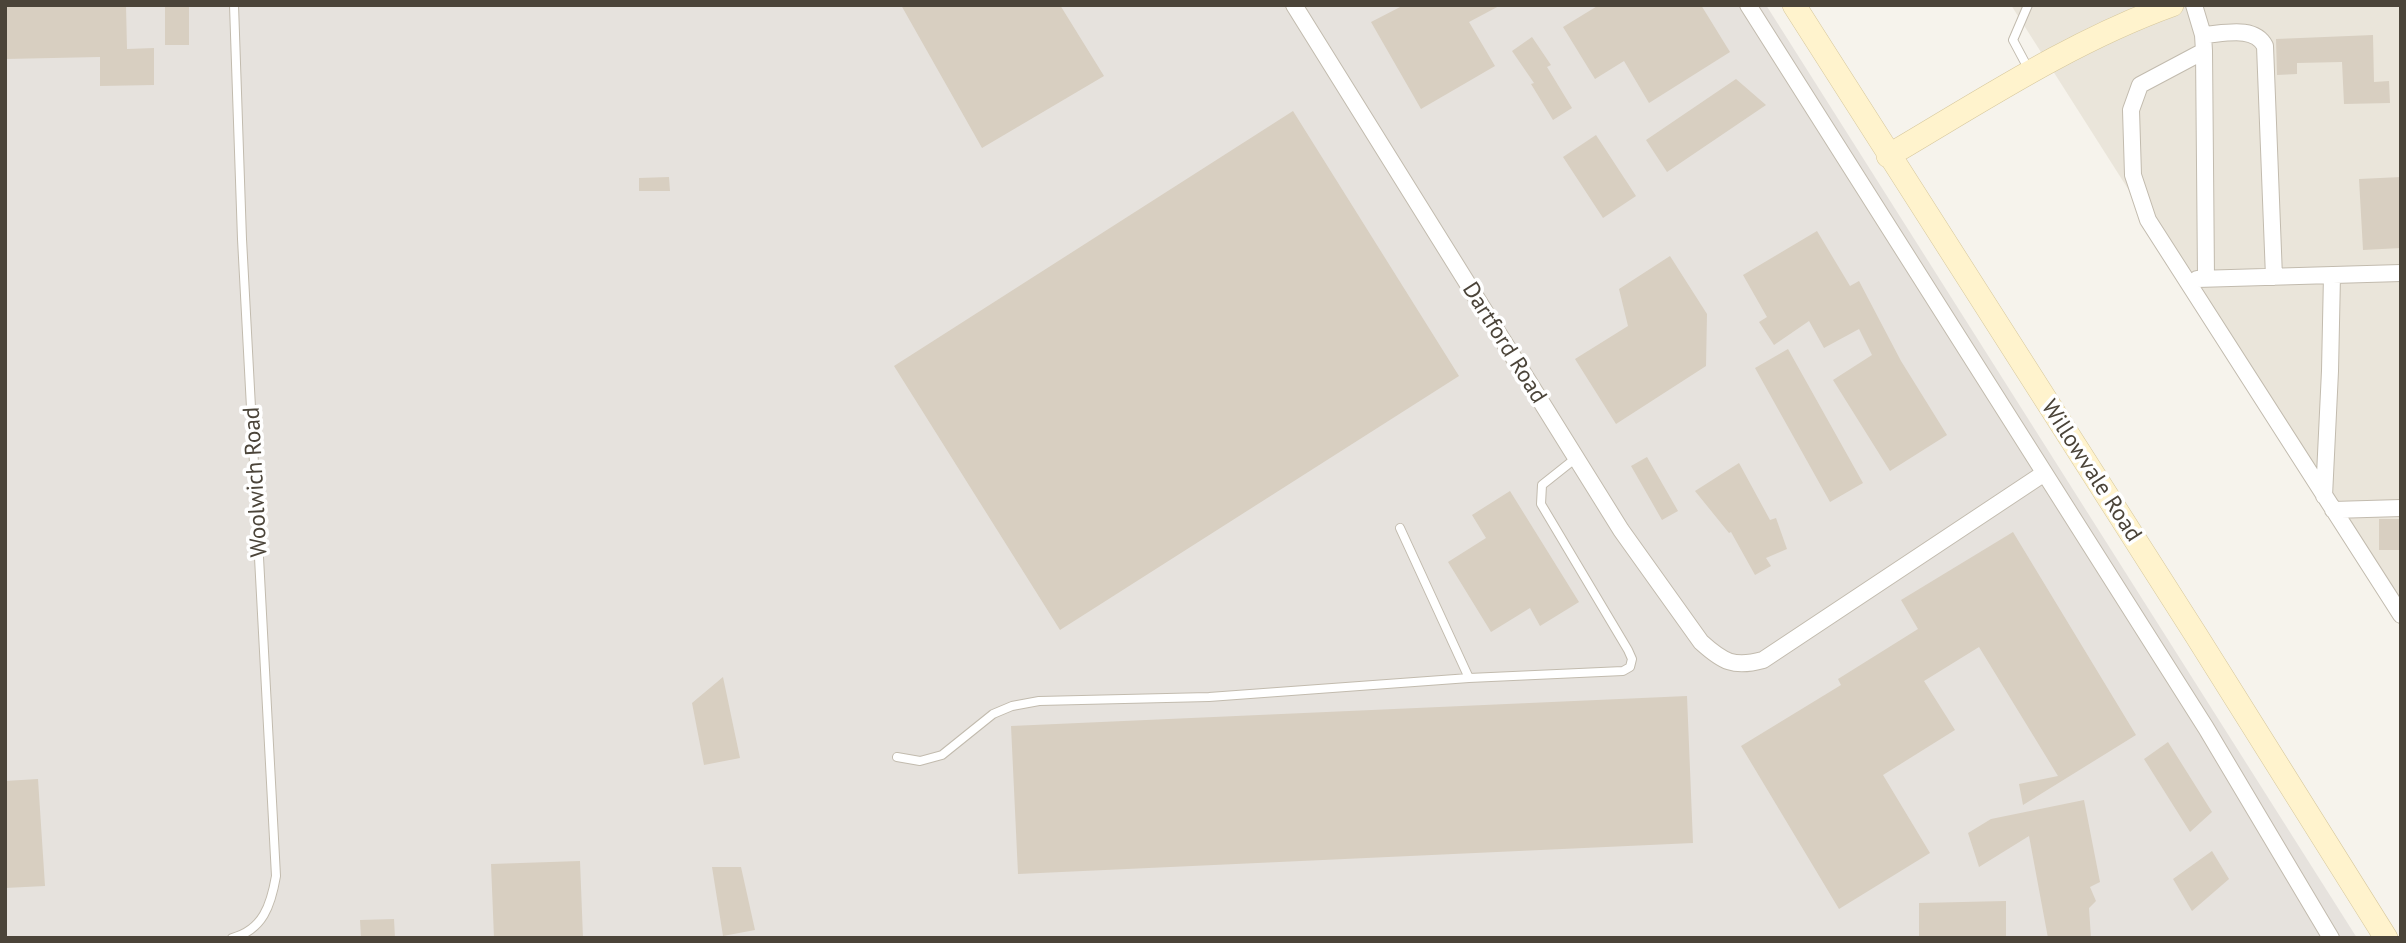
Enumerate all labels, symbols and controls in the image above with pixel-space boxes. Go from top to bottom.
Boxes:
street label: Dartford Road [1456,278,1552,408]
street label: Willowvale Road [2035,395,2147,547]
street label: Woolwich Road [238,406,274,558]

